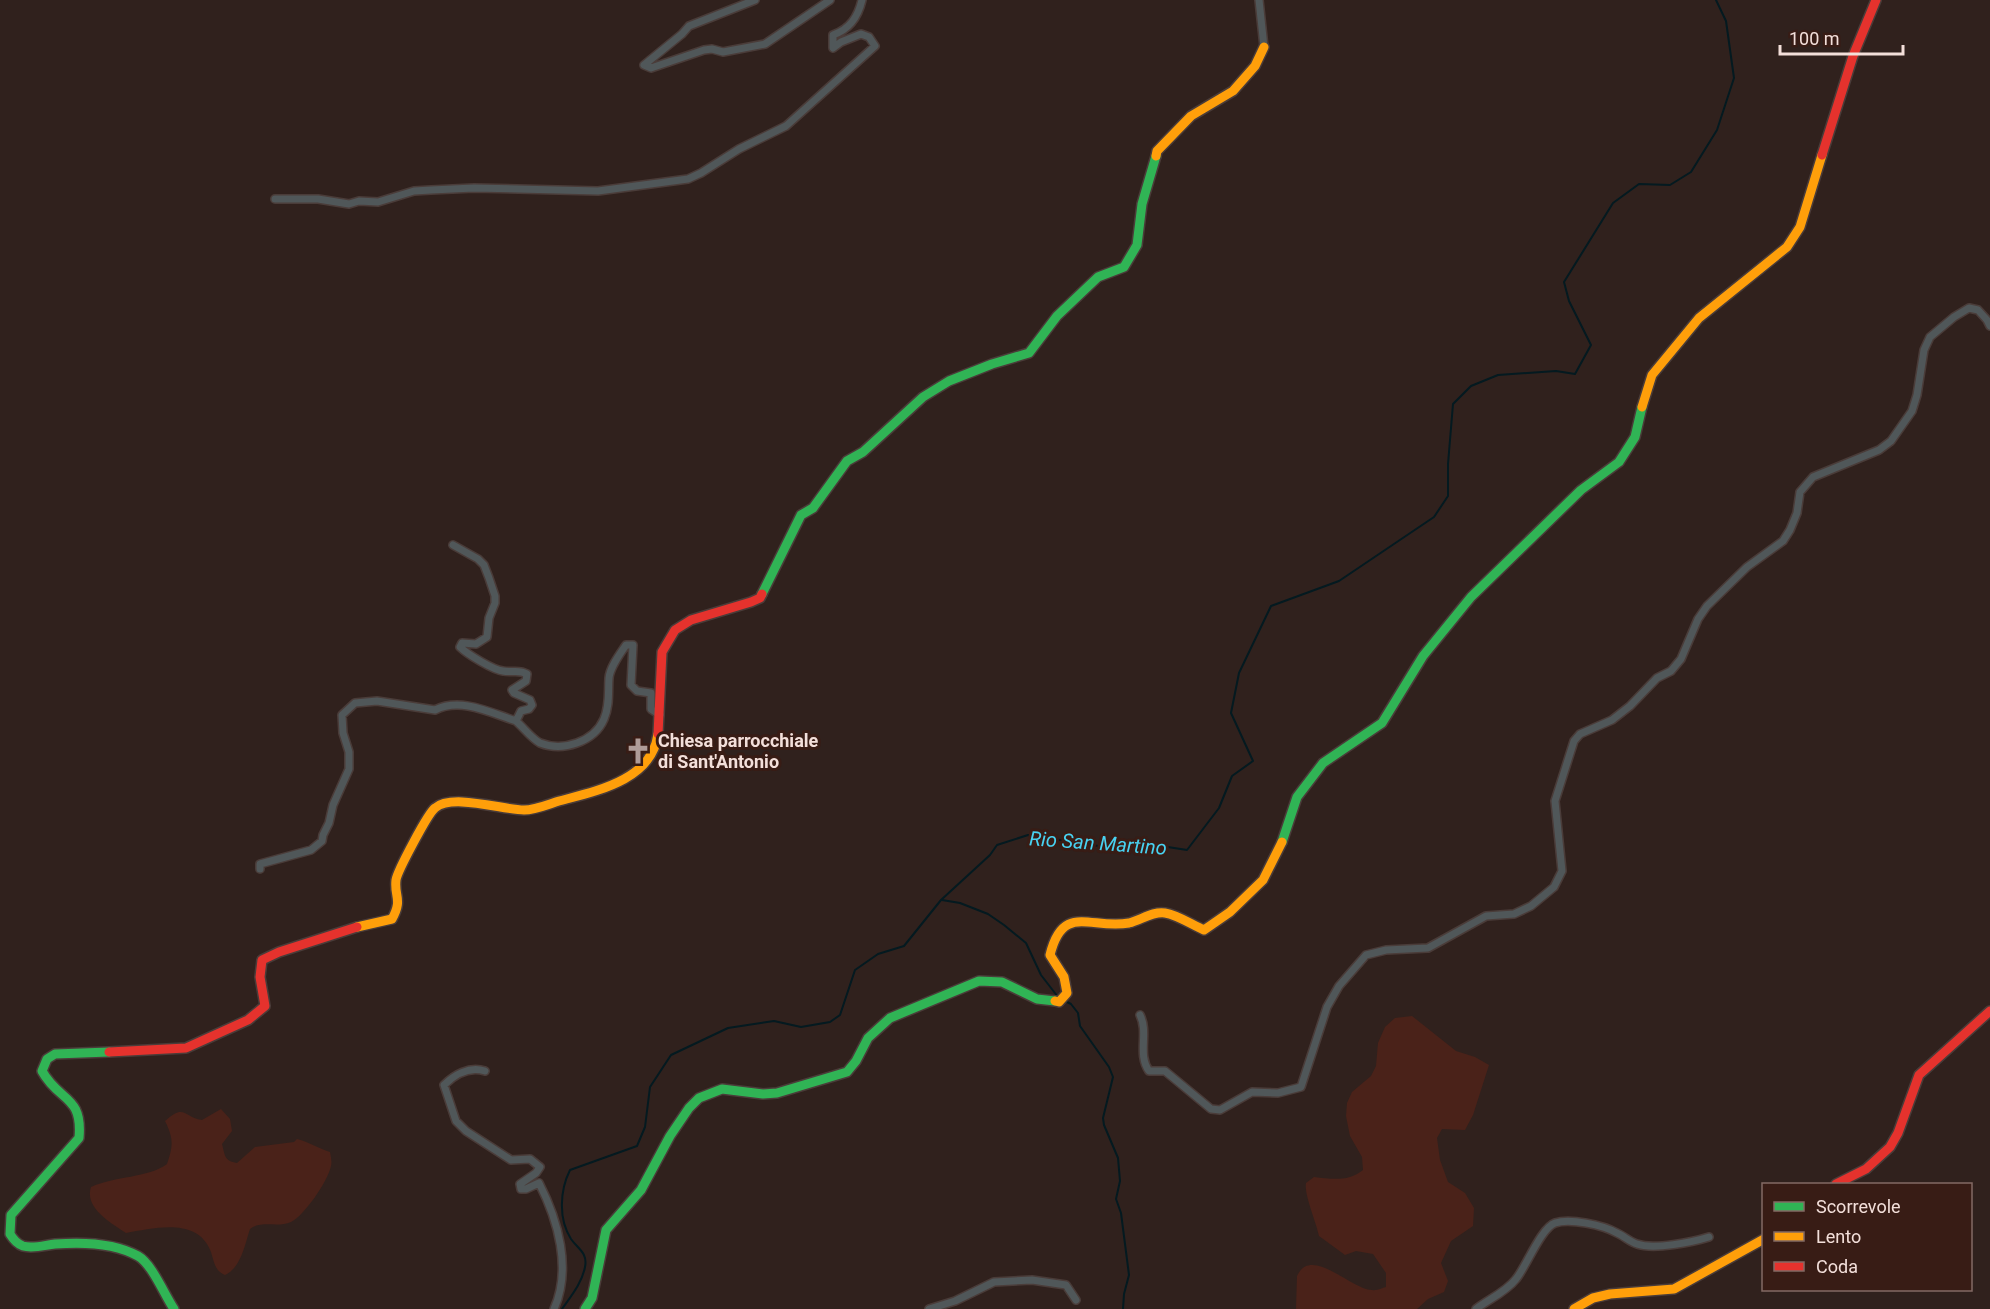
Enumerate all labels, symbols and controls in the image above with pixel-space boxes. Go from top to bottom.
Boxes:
scale bar [1780,18,1903,56]
text: 100 m [1789,28,1840,49]
place label: Chiesa parrocchiale di Sant'Antonio [658,730,819,772]
church icon: Chiesa parrocchiale di Sant'Antonio [623,736,653,766]
water label: Rio San Martino [1028,826,1168,860]
legend [1762,1183,1972,1291]
text: Scorrevole [1816,1196,1901,1217]
text: Lento [1816,1226,1861,1247]
text: Coda [1816,1256,1858,1277]

